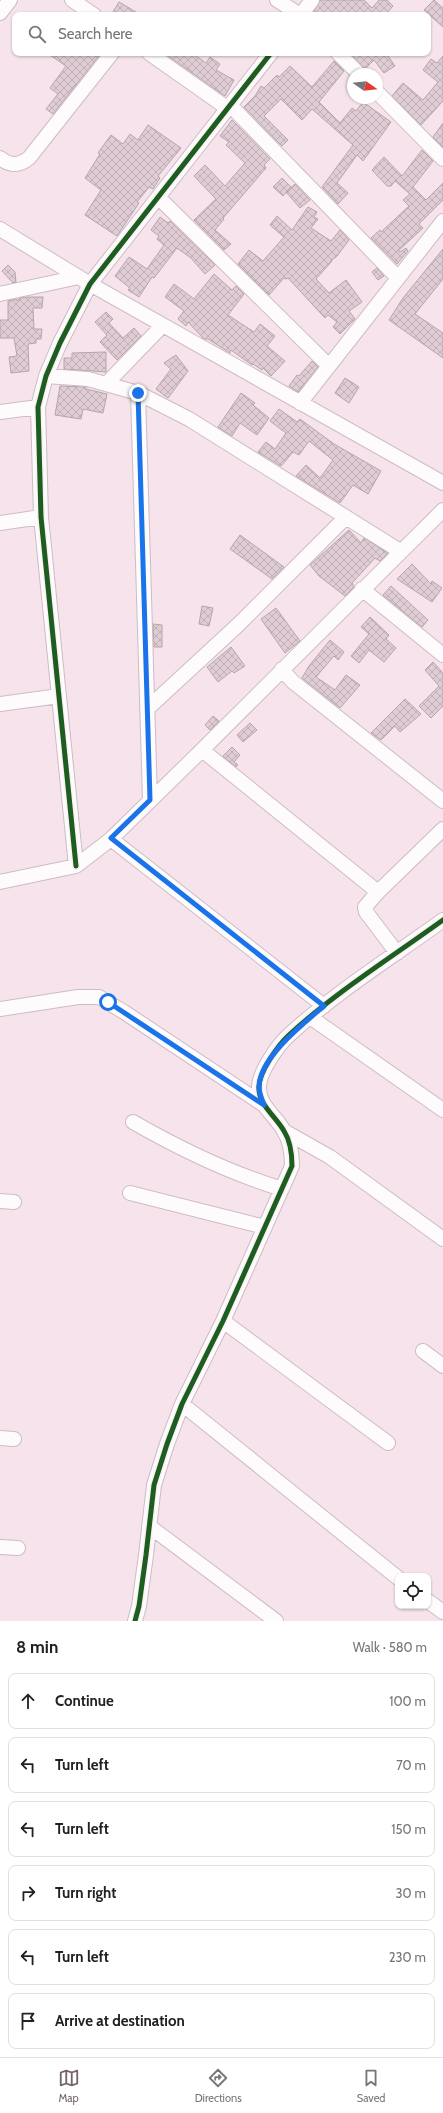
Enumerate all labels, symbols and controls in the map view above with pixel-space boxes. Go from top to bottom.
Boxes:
search box [12,12,431,56]
icon: search [26,23,48,45]
text: Search here [58,25,133,43]
north arrow [347,68,383,104]
route end [129,384,147,402]
route start [99,993,117,1011]
map controls [395,1573,431,1609]
button: locate [395,1573,431,1609]
text: 8 min [16,1637,58,1657]
text: Walk · 580 m [353,1639,427,1655]
icon: ahead [17,1690,39,1712]
text: Continue [55,1692,114,1710]
text: 100 m [389,1693,426,1709]
icon: left [17,1754,39,1776]
text: Turn left [55,1756,109,1774]
text: 70 m [396,1757,426,1773]
icon: left [17,1818,39,1840]
text: Turn left [55,1820,109,1838]
text: 150 m [391,1821,426,1837]
icon: right [17,1882,39,1904]
text: Turn right [55,1884,116,1902]
text: 30 m [396,1885,426,1901]
icon: left [17,1946,39,1968]
text: Turn left [55,1948,109,1966]
text: 230 m [389,1949,426,1965]
icon: arrive [17,2010,39,2032]
text: Arrive at destination [55,2012,185,2030]
tab: Map [58,2067,80,2105]
tab: Directions [195,2067,242,2105]
tab: Saved [357,2067,385,2105]

